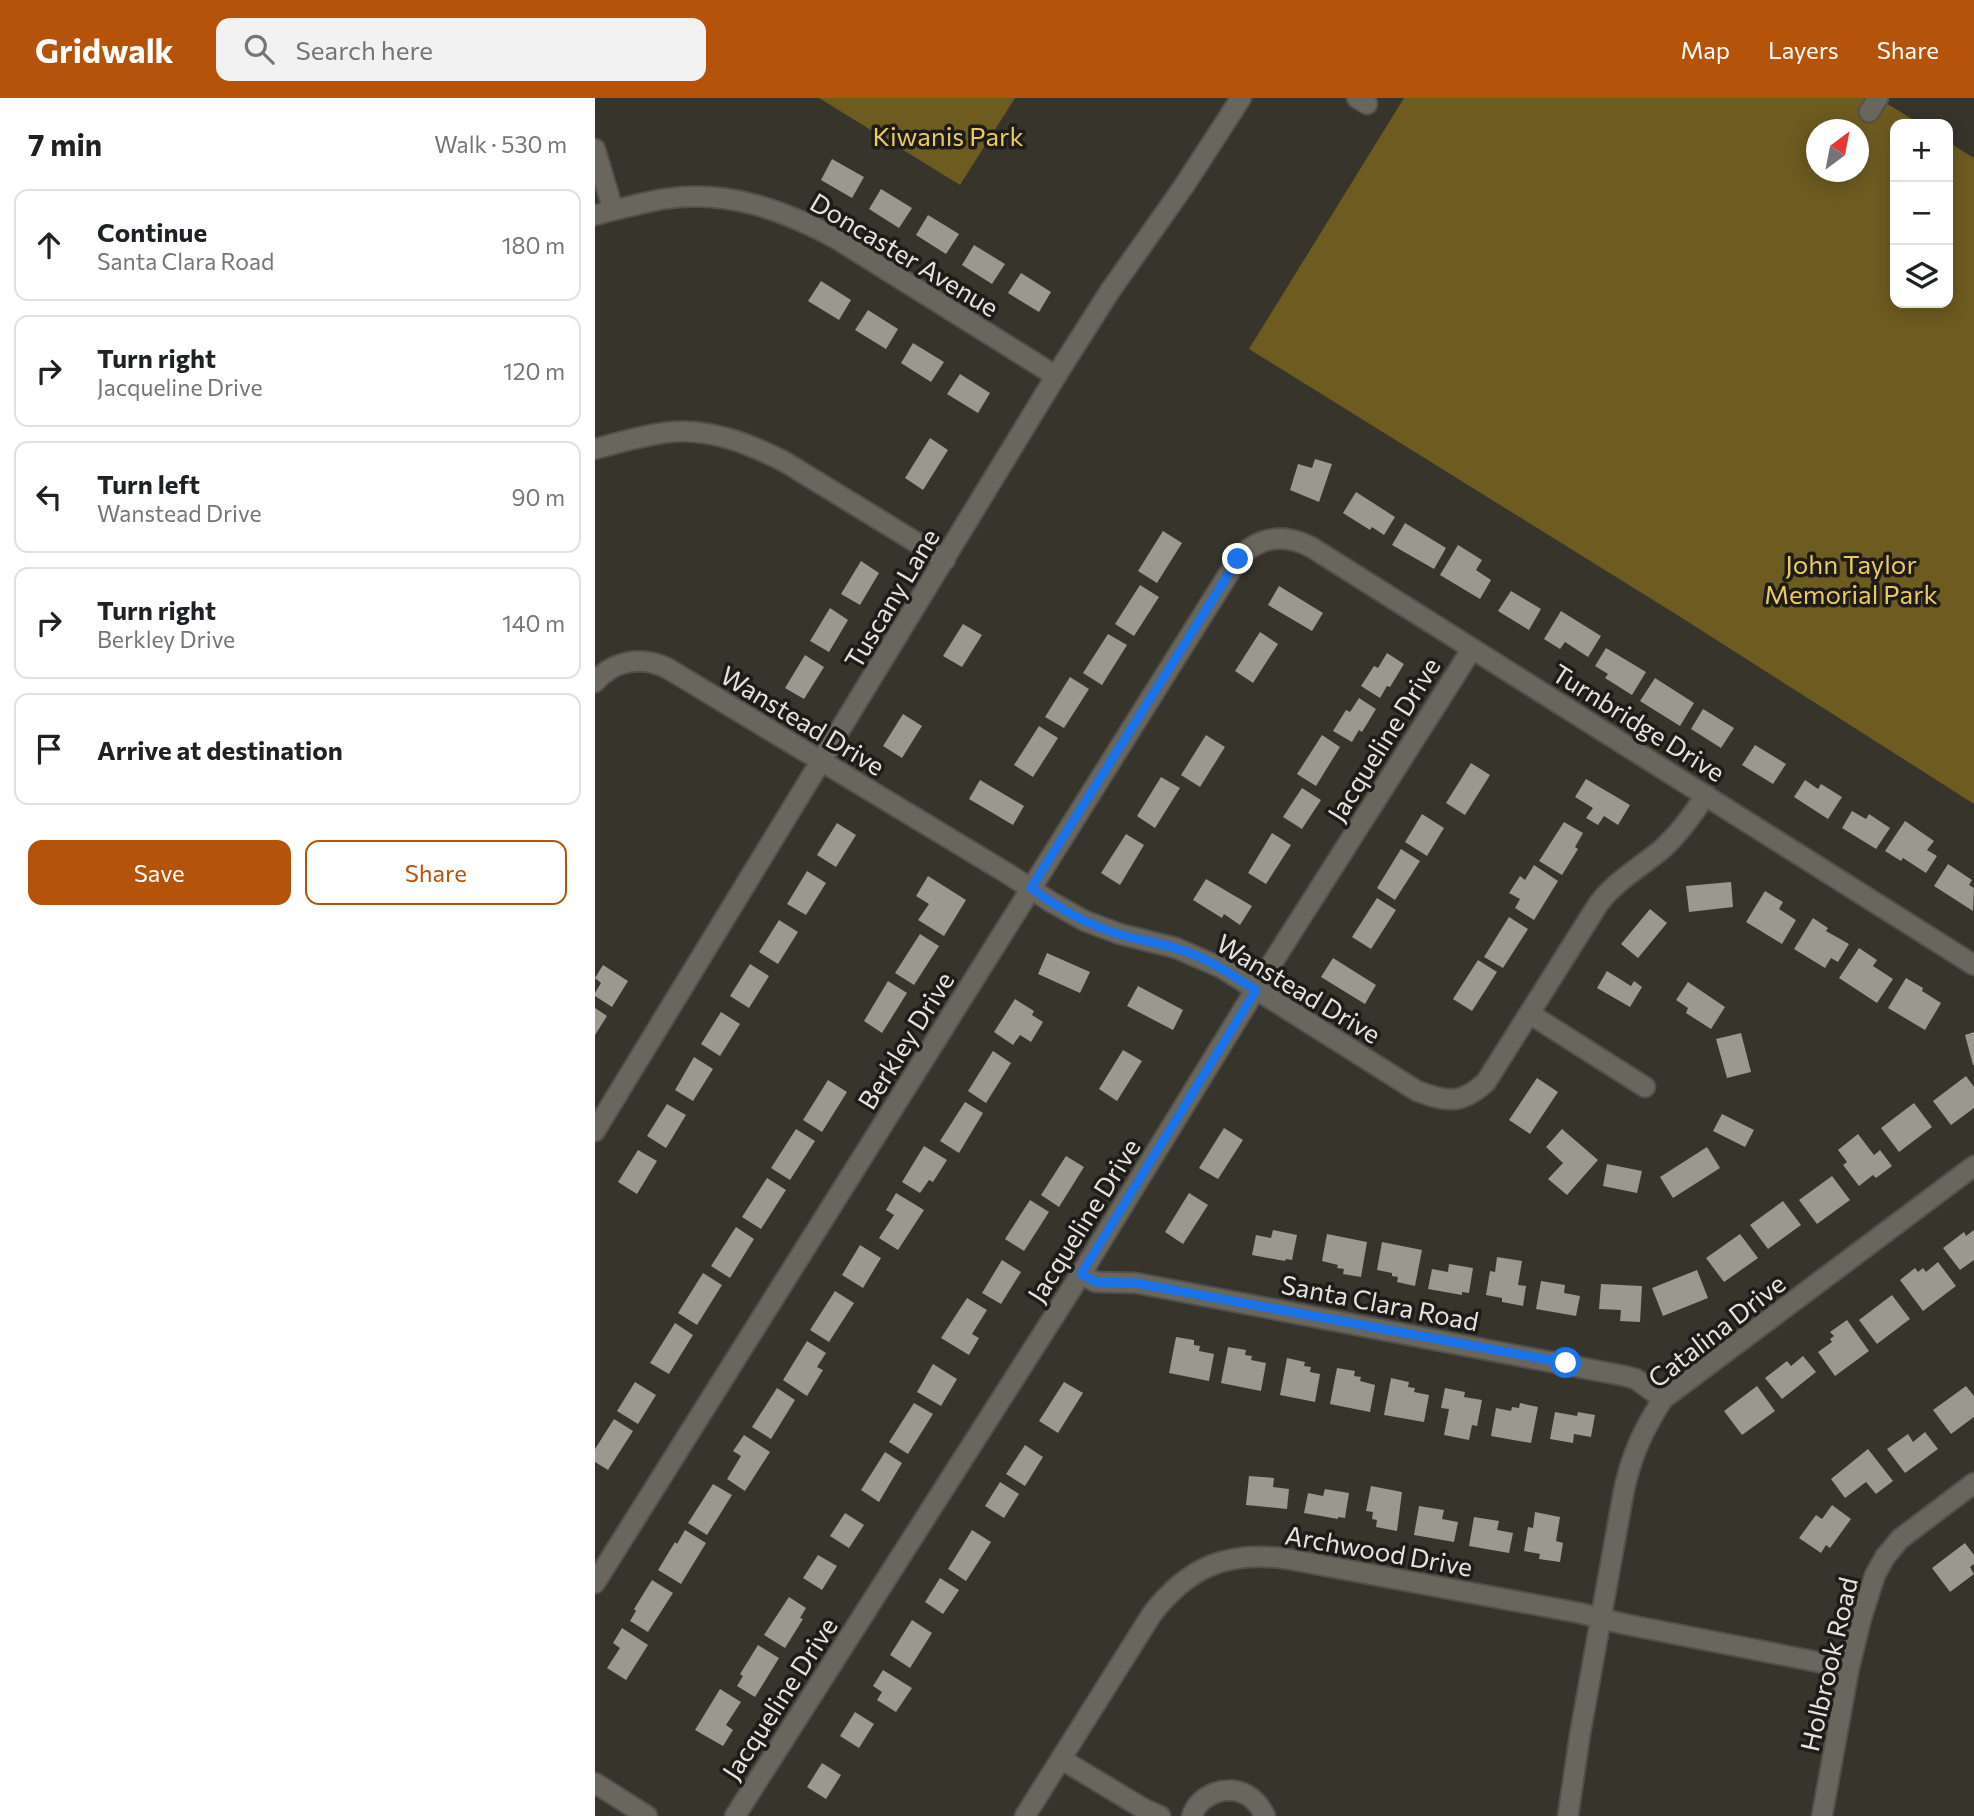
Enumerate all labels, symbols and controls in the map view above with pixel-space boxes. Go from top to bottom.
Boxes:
search box [216,18,706,81]
text: Gridwalk [35,29,174,70]
icon: search [240,30,278,68]
text: Search here [296,34,433,65]
text: Map [1681,35,1730,64]
text: Layers [1768,35,1839,64]
text: Share [1877,35,1939,64]
north arrow [1806,119,1869,182]
map controls [1890,119,1953,308]
button: + [1890,119,1953,182]
park label: Kiwanis Park [872,120,1024,151]
text: 7 min [28,125,102,162]
text: Walk · 530 m [434,130,567,158]
button: − [1890,182,1953,245]
street label: Doncaster Avenue [805,186,1005,322]
text: Continue [97,216,207,247]
icon: ahead [30,226,68,264]
text: 180 m [502,231,565,259]
button: layers [1890,245,1953,308]
text: Santa Clara Road [97,247,274,275]
text: Turn right [97,342,216,373]
icon: right [30,352,68,390]
text: 120 m [503,357,565,385]
text: Jacqueline Drive [97,373,263,401]
text: Turn left [97,468,200,499]
icon: left [30,478,68,516]
text: 90 m [512,483,565,511]
text: Wanstead Drive [97,499,262,527]
street label: Tuscany Lane [837,523,945,673]
route end [1222,543,1253,574]
park label: John Taylor Memorial Park [1764,548,1938,609]
text: Turn right [97,594,216,625]
icon: right [30,604,68,642]
text: 140 m [502,609,565,637]
text: Berkley Drive [97,625,235,653]
street label: Jacqueline Drive [1320,651,1446,827]
street label: Turnbridge Drive [1547,657,1731,787]
street label: Wanstead Drive [715,659,891,781]
icon: arrive [30,730,68,768]
text: Arrive at destination [97,734,343,765]
button: Save [28,840,291,905]
button: Share [305,840,567,905]
street label: Wanstead Drive [1211,927,1387,1049]
street label: Berkley Drive [850,966,960,1114]
street label: Jacqueline Drive [1020,1132,1146,1308]
street label: Catalina Drive [1641,1267,1791,1393]
street label: Santa Clara Road [1279,1268,1481,1336]
route start [1550,1347,1581,1378]
street label: Archwood Drive [1283,1518,1475,1582]
street label: Holbrook Road [1793,1574,1863,1754]
street label: Jacqueline Drive [715,1611,843,1785]

